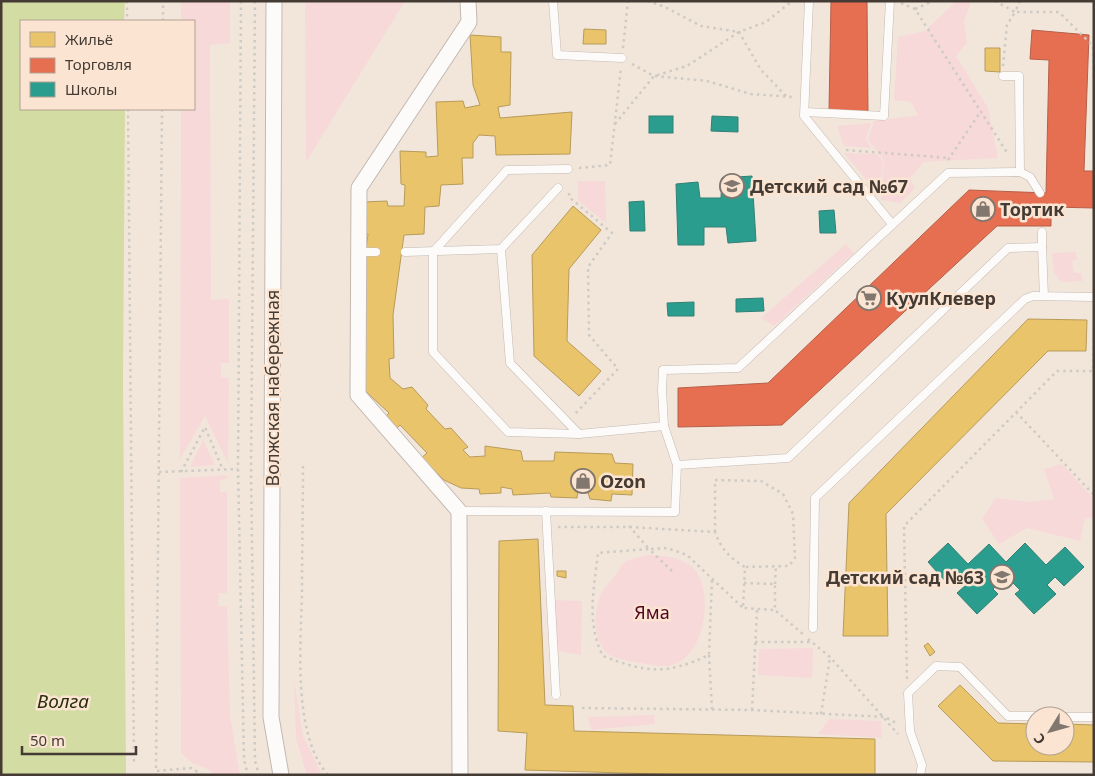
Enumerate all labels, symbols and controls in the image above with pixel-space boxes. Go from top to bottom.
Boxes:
legend [20,20,195,110]
text: Жильё [65,29,113,49]
text: Торговля [65,54,132,74]
text: Школы [65,79,117,99]
school or university icon: Детский сад №67 [719,173,745,199]
place label: Детский сад №67 [750,174,908,198]
shop icon: Тортик [970,196,996,222]
place label: Тортик [1000,197,1064,221]
supermarket icon: КуулКлевер [856,285,882,311]
place label: КуулКлевер [886,286,996,310]
street label: Волжская набережная [260,290,284,486]
shop icon: Ozon [570,468,596,494]
place label: Ozon [600,469,646,493]
school or university icon: Детский сад №63 [989,564,1015,590]
place label: Детский сад №63 [826,565,984,589]
park label: Яма [634,600,670,624]
water label: Волга [37,688,89,714]
north arrow [1025,706,1075,756]
scale bar [22,724,136,756]
text: 50 m [30,730,65,750]
text: С [1029,730,1050,748]

